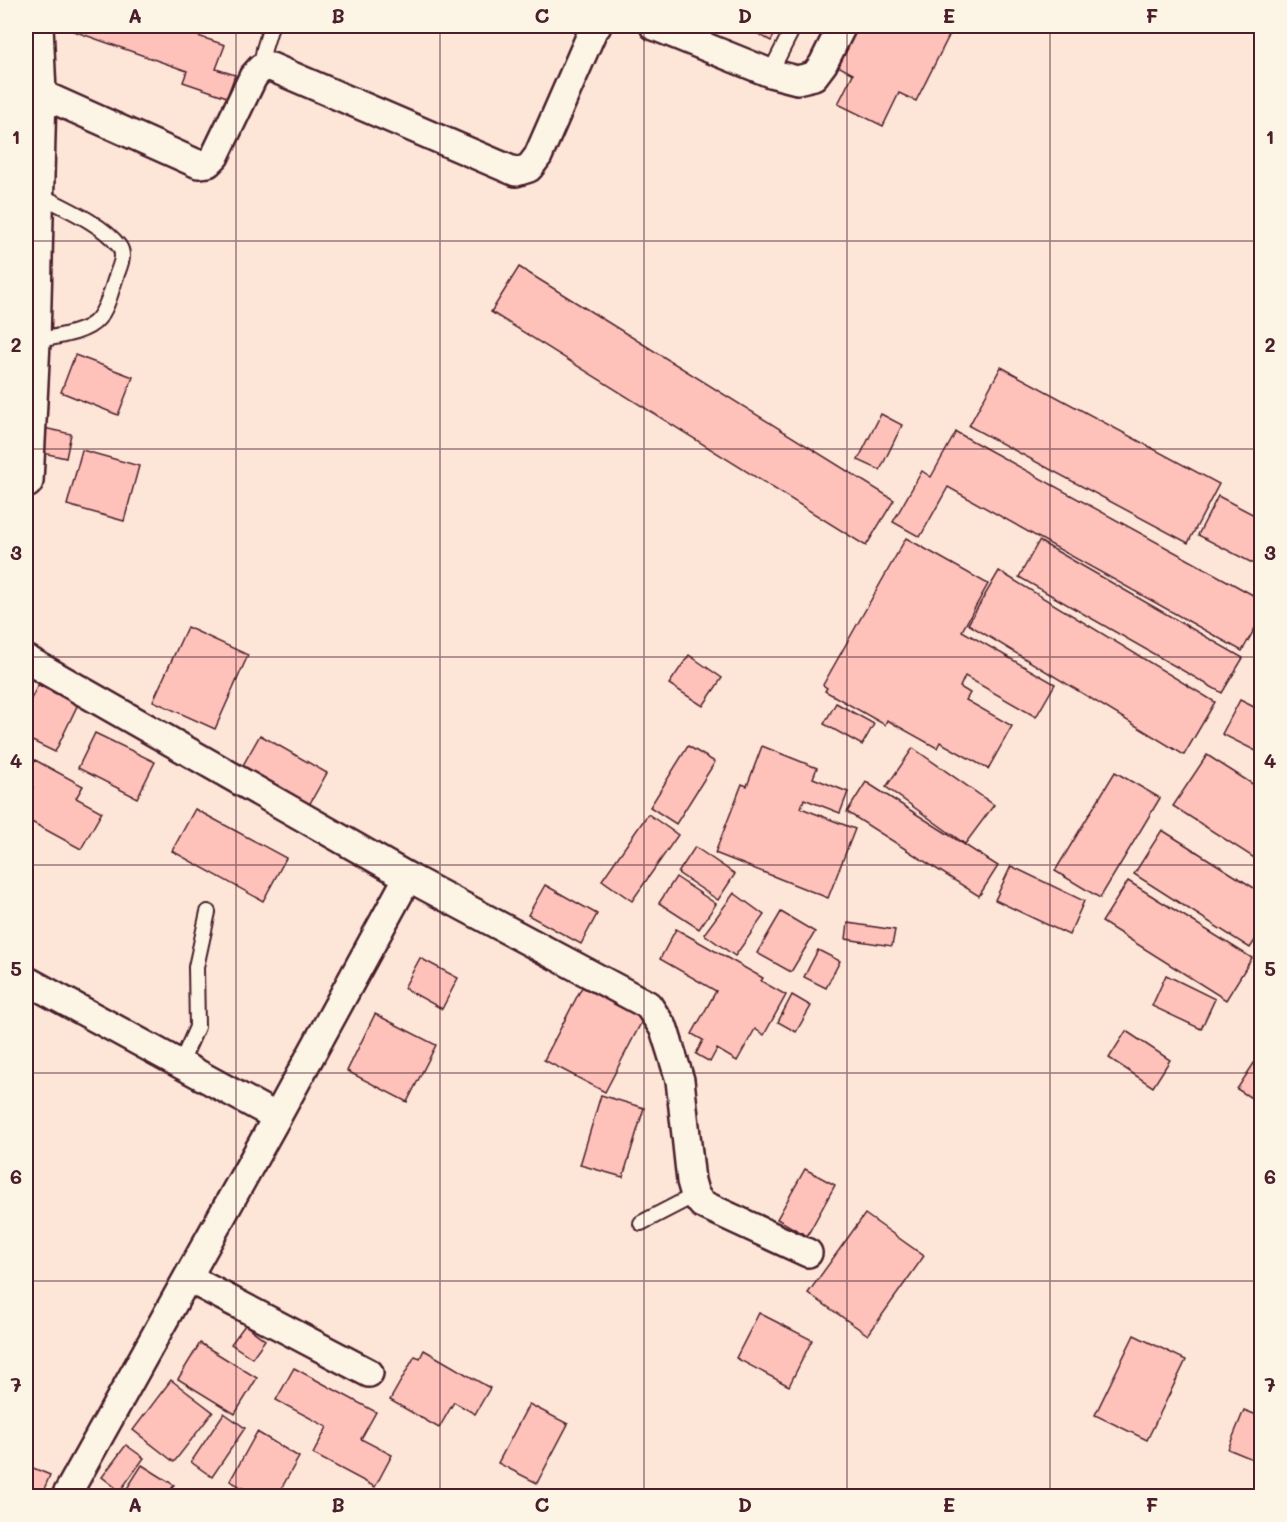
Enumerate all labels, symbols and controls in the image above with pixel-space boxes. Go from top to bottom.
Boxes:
text: A [128,2,142,28]
text: B [331,2,345,28]
text: C [535,2,550,28]
text: D [738,2,752,28]
text: E [943,2,955,28]
text: F [1146,2,1159,28]
text: 1 [12,123,20,149]
text: 1 [1266,123,1274,149]
text: 2 [10,331,22,357]
text: 2 [1264,331,1276,357]
text: 3 [10,539,22,565]
text: 3 [1264,539,1276,565]
text: 4 [10,747,23,773]
text: 4 [1264,747,1277,773]
text: 5 [10,955,22,981]
text: 5 [1264,955,1276,981]
text: 6 [10,1163,22,1189]
text: 6 [1264,1163,1276,1189]
text: 7 [10,1371,22,1397]
text: 7 [1264,1371,1276,1397]
text: A [128,1491,142,1517]
text: B [331,1491,345,1517]
text: C [535,1491,550,1517]
text: D [738,1491,752,1517]
text: E [943,1491,955,1517]
text: F [1146,1491,1159,1517]

